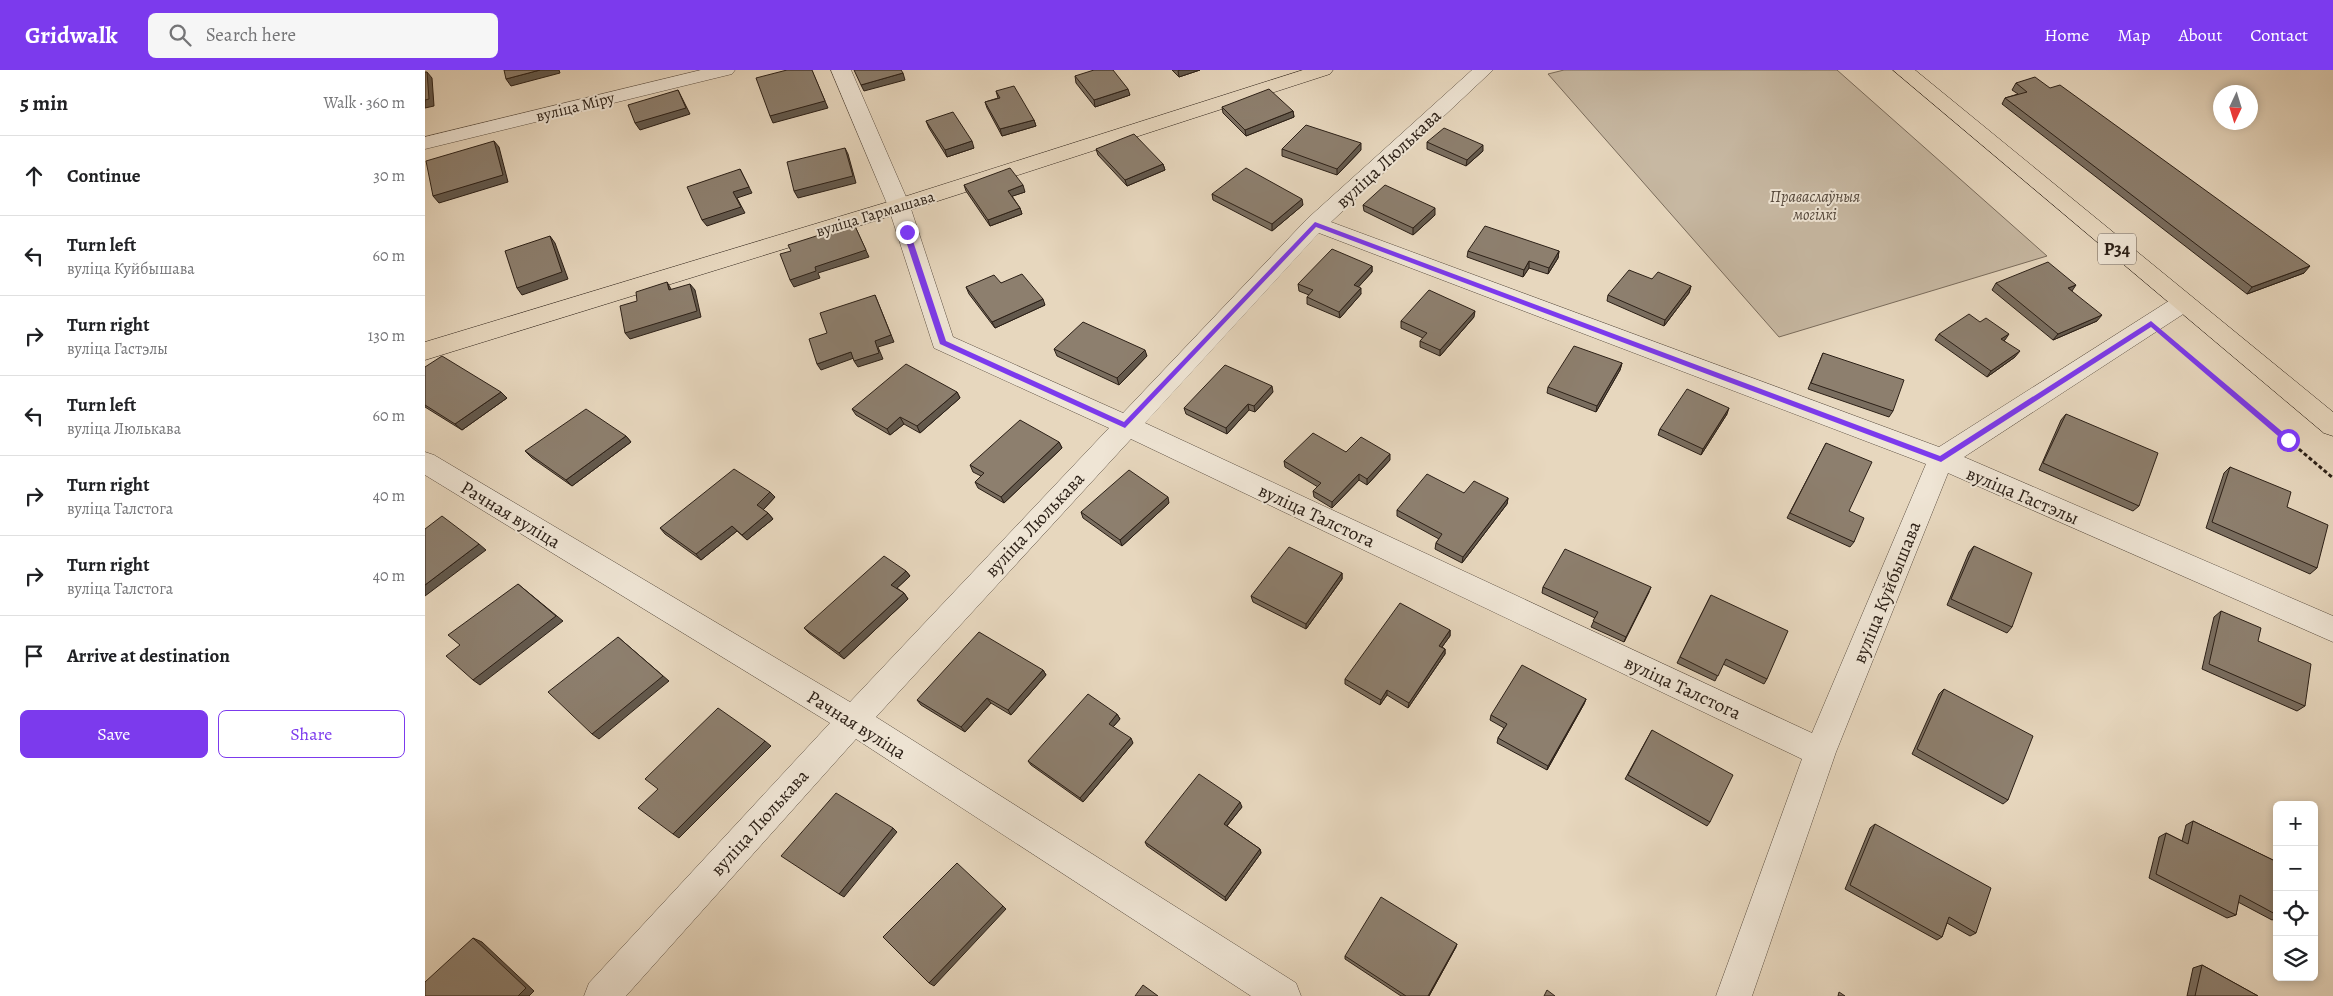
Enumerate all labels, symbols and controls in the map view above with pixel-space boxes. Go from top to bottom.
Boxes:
search box [148,13,498,58]
text: Gridwalk [25,19,118,51]
icon: search [166,21,194,49]
text: Search here [206,22,296,48]
text: Home [2044,23,2089,47]
text: Map [2117,23,2150,47]
text: About [2178,23,2222,47]
text: Contact [2250,23,2308,47]
north arrow [2213,85,2258,130]
street label: вуліца Міру [534,86,617,127]
text: 5 min [20,89,68,117]
text: Walk · 360 m [323,92,405,114]
street label: вуліца Люлькава [1330,103,1447,214]
icon: ahead [20,162,48,190]
text: Continue [67,163,141,189]
text: 30 m [373,165,405,187]
street label: вуліца Гармашава [813,185,938,242]
park label: Праваслаўныя могілкі [1770,186,1860,226]
route end [896,221,919,244]
text: Turn left [67,232,136,258]
road number: Р34 [2098,233,2136,264]
icon: left [20,242,48,270]
text: 60 m [373,245,405,267]
text: вуліца Куйбышава [67,258,195,280]
text: Turn right [67,312,149,338]
icon: right [20,322,48,350]
text: 130 m [368,325,405,347]
text: вуліца Гастэлы [67,338,168,360]
text: Turn left [67,392,136,418]
icon: left [20,402,48,430]
text: 60 m [373,405,405,427]
text: вуліца Люлькава [67,418,181,440]
route start [2277,429,2300,452]
street label: вуліца Гастэлы [1962,461,2083,531]
street label: вуліца Люлькава [979,466,1091,583]
text: Turn right [67,472,149,498]
street label: Рачная вуліца [456,475,566,555]
street label: вуліца Талстога [1254,477,1379,554]
icon: right [20,482,48,510]
text: 40 m [373,485,405,507]
text: вуліца Талстога [67,498,173,520]
street label: вуліца Куйбышава [1846,517,1927,668]
text: Turn right [67,552,149,578]
icon: right [20,562,48,590]
text: 40 m [373,565,405,587]
text: вуліца Талстога [67,578,173,600]
icon: arrive [20,642,48,670]
text: Arrive at destination [67,643,230,669]
street label: вуліца Талстога [1620,649,1745,726]
street label: Рачная вуліца [802,684,911,766]
button: Save [20,710,208,758]
button: Share [218,710,405,758]
street label: вуліца Люлькава [705,763,815,882]
map controls [2273,801,2318,981]
button: + [2273,801,2318,846]
button: − [2273,846,2318,891]
button: locate [2273,891,2318,936]
button: layers [2273,936,2318,981]

